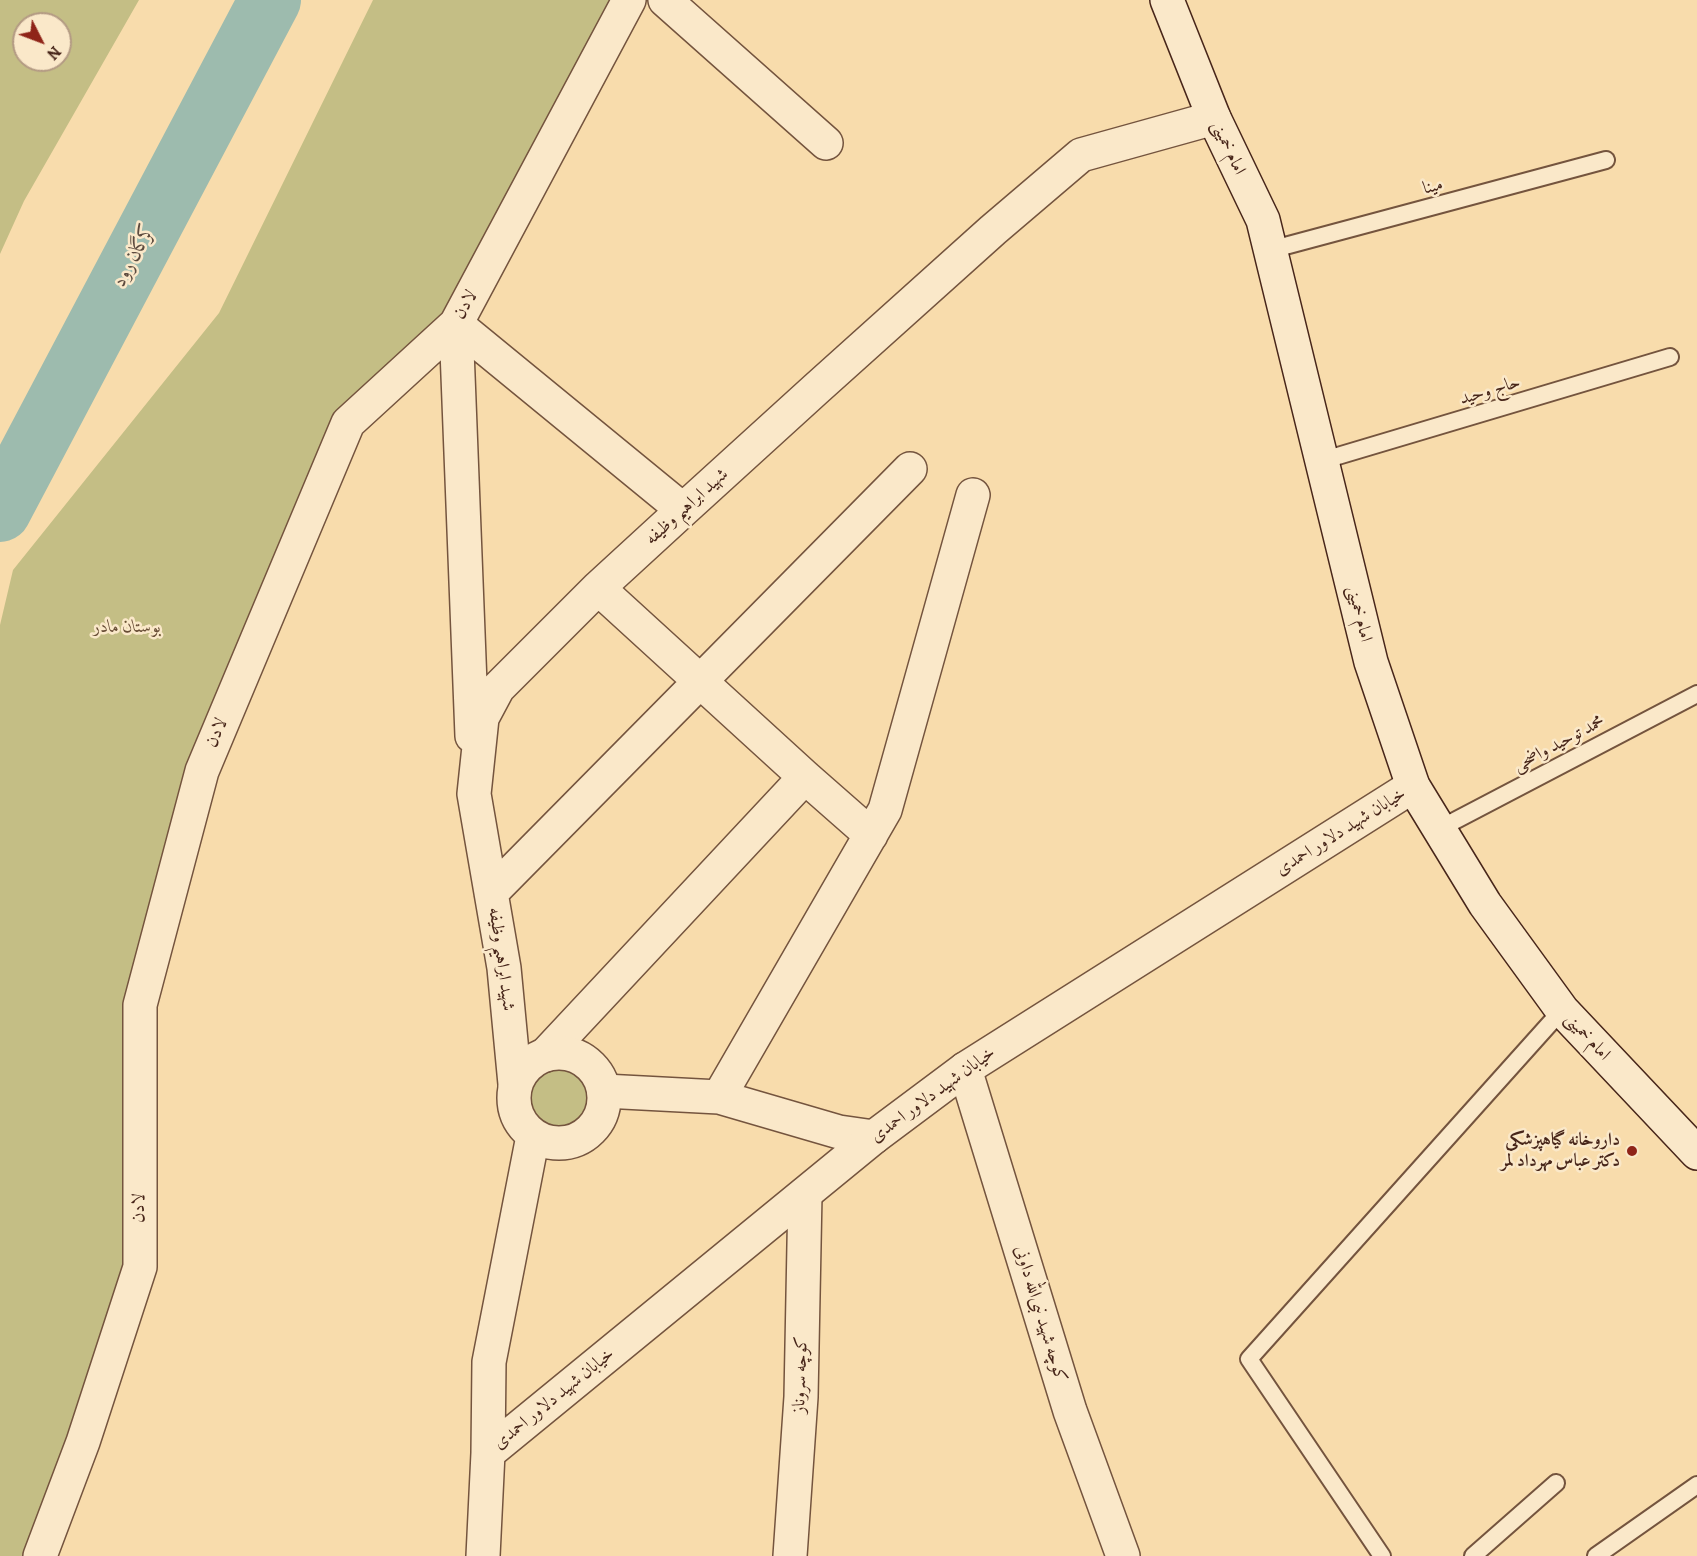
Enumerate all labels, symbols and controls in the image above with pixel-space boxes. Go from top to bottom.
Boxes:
north arrow [12,12,72,72]
text: N [42,41,66,64]
street label: امام خمینی [1206,117,1250,179]
street label: مینا [1421,174,1445,200]
water label: کرگان رود [108,219,162,291]
street label: لادن [449,287,483,323]
street label: حاج وحید [1457,372,1523,410]
street label: شهید ابراهیم وظیفه [641,464,733,550]
street label: امام خمینی [1342,584,1376,644]
park label: بوستان مادر [93,617,161,639]
street label: محمد توحید واضحی [1510,711,1608,777]
street label: لادن [201,715,233,751]
street label: خیابان شهید دلاور احمدی [1272,783,1410,881]
street label: شهید ابراهیم وظیفه [483,906,519,1012]
street label: امام خمینی [1560,1009,1614,1065]
street label: خیابان شهید دلاور احمدی [866,1042,1000,1148]
place label: داروخانه گیاهپزشکی دکتر عباس مهرداد لمر [1501,1130,1620,1172]
marker: داروخانه گیاهپزشکی دکتر عباس مهرداد لمر [1625,1144,1639,1158]
street label: لادن [129,1193,151,1223]
street label: کوچه شهید نبی‌الله داونی [1009,1243,1071,1385]
street label: کوچه سروناز [789,1336,813,1414]
street label: خیابان شهید دلاور احمدی [489,1344,619,1454]

